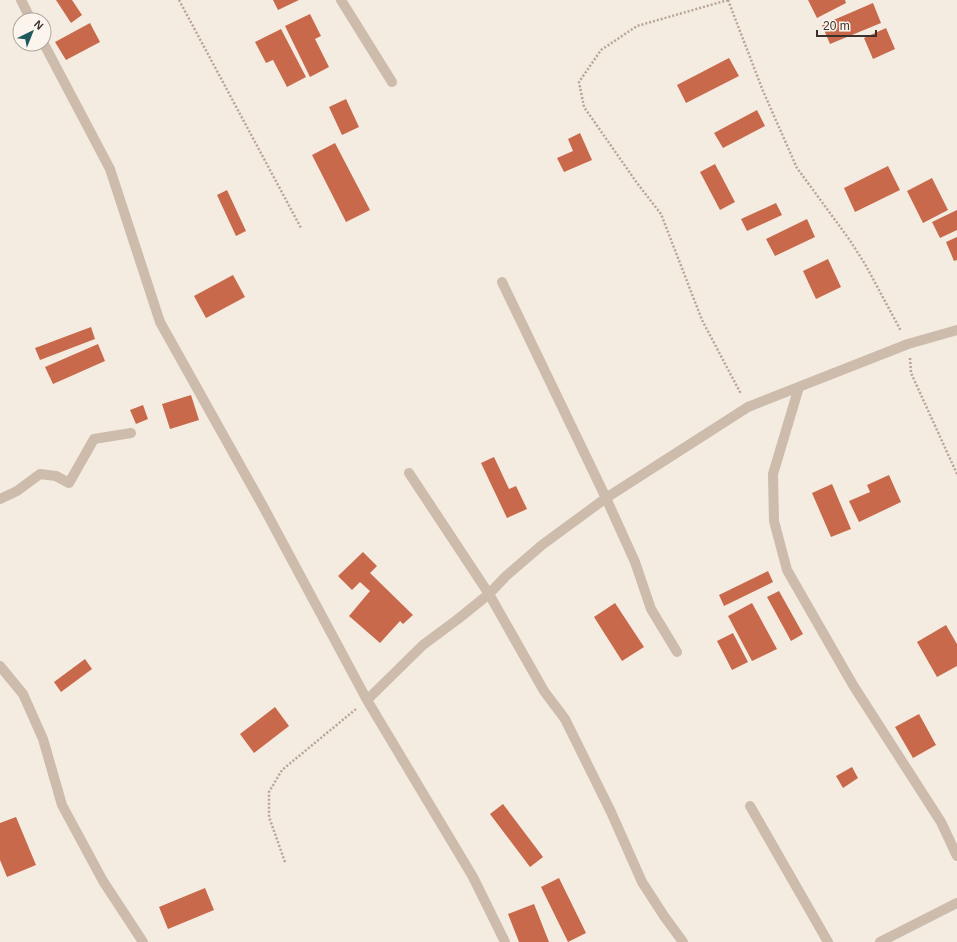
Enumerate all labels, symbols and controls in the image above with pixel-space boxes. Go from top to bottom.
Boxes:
north arrow [12,12,52,52]
scale bar [817,12,876,38]
text: N [32,18,46,32]
text: 20 m [823,19,850,33]

